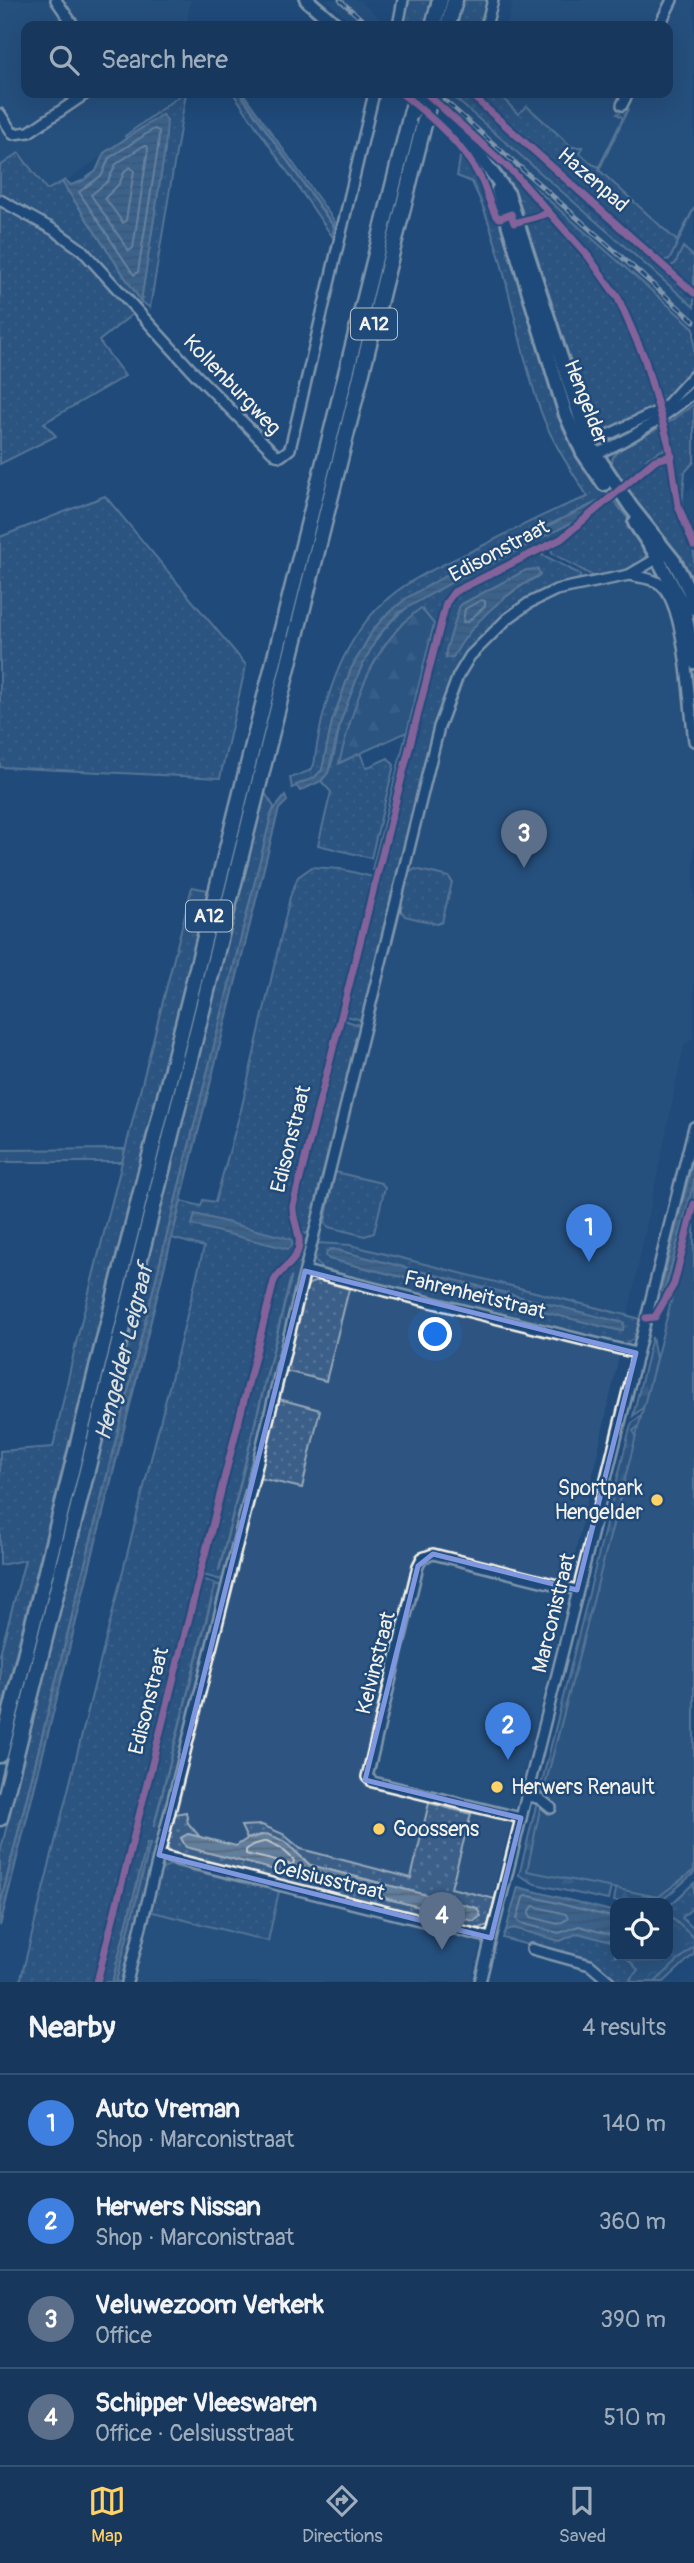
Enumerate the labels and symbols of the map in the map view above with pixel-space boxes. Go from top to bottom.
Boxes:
street label: Hazenpad [552,142,634,218]
road number: A12 [351,308,397,340]
street label: Kollenburgweg [177,329,287,441]
street label: Hengelder [558,356,615,449]
street label: Edisonstraat [444,513,554,589]
pin: 3 [501,810,547,868]
road number: A12 [186,900,232,932]
street label: Edisonstraat [265,1082,317,1195]
pin: 1 [566,1204,612,1262]
water label: Hengelder Leigraaf [88,1256,161,1443]
street label: Fahrenheitstraat [401,1264,549,1326]
your location [418,1317,452,1351]
place label: Sportpark Hengelder [554,1475,643,1526]
marker: Sportpark Hengelder [649,1492,665,1508]
street label: Marconistraat [526,1550,582,1676]
street label: Kelvinstraat [350,1608,402,1717]
street label: Edisonstraat [123,1644,175,1757]
pin: 2 [485,1702,531,1760]
place label: Herwers Renault [511,1774,655,1801]
marker: Herwers Renault [489,1779,505,1795]
place label: Goossens [393,1816,480,1843]
marker: Goossens [371,1821,387,1837]
street label: Celsiusstraat [270,1853,388,1907]
pin: 4 [419,1892,465,1950]

